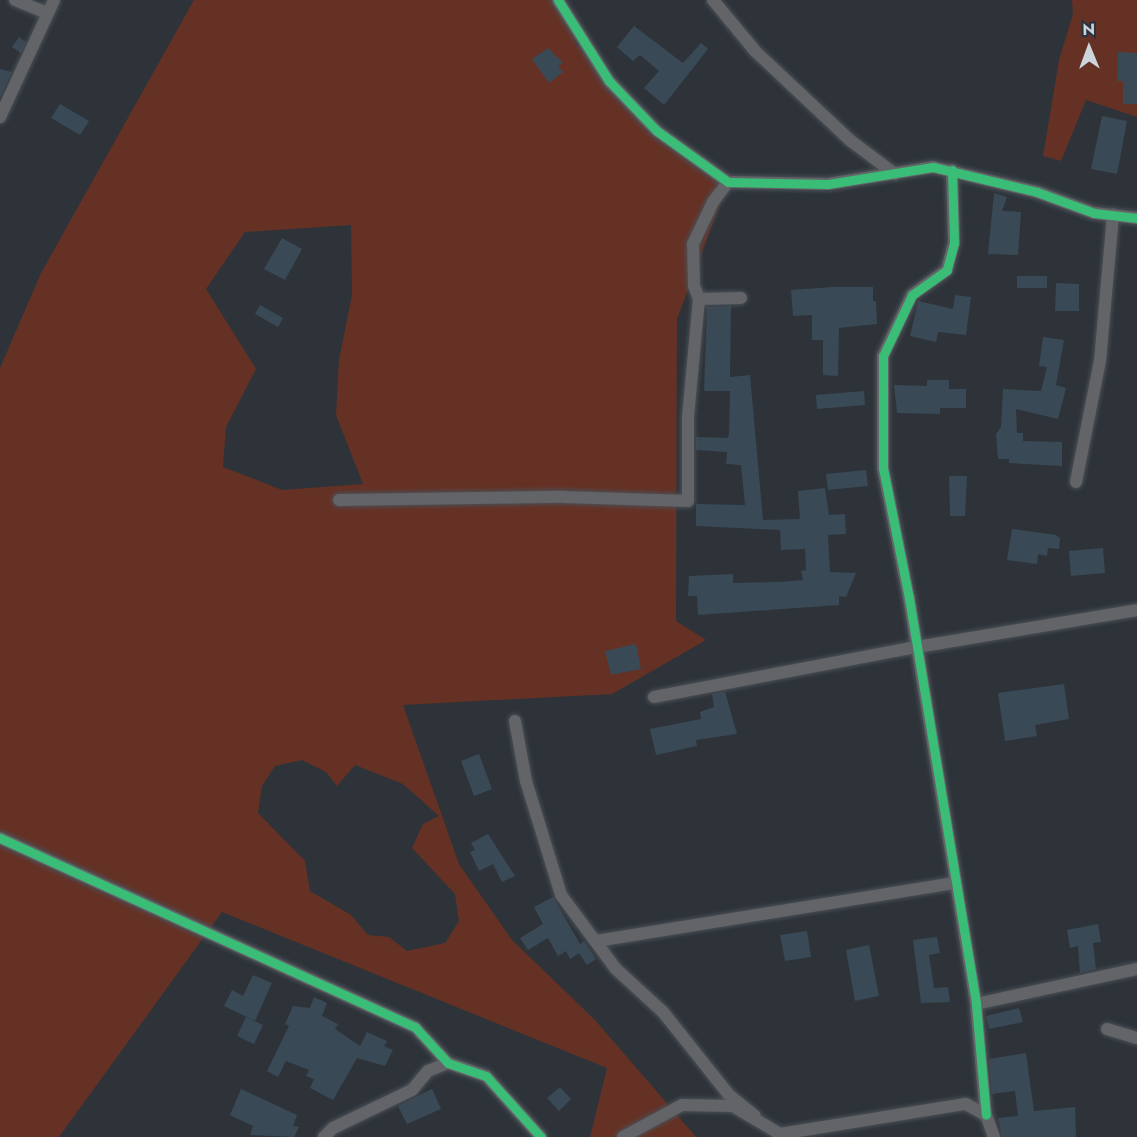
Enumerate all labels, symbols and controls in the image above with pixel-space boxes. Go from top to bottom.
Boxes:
north arrow [1059,18,1119,78]
text: N [1082,18,1095,41]

